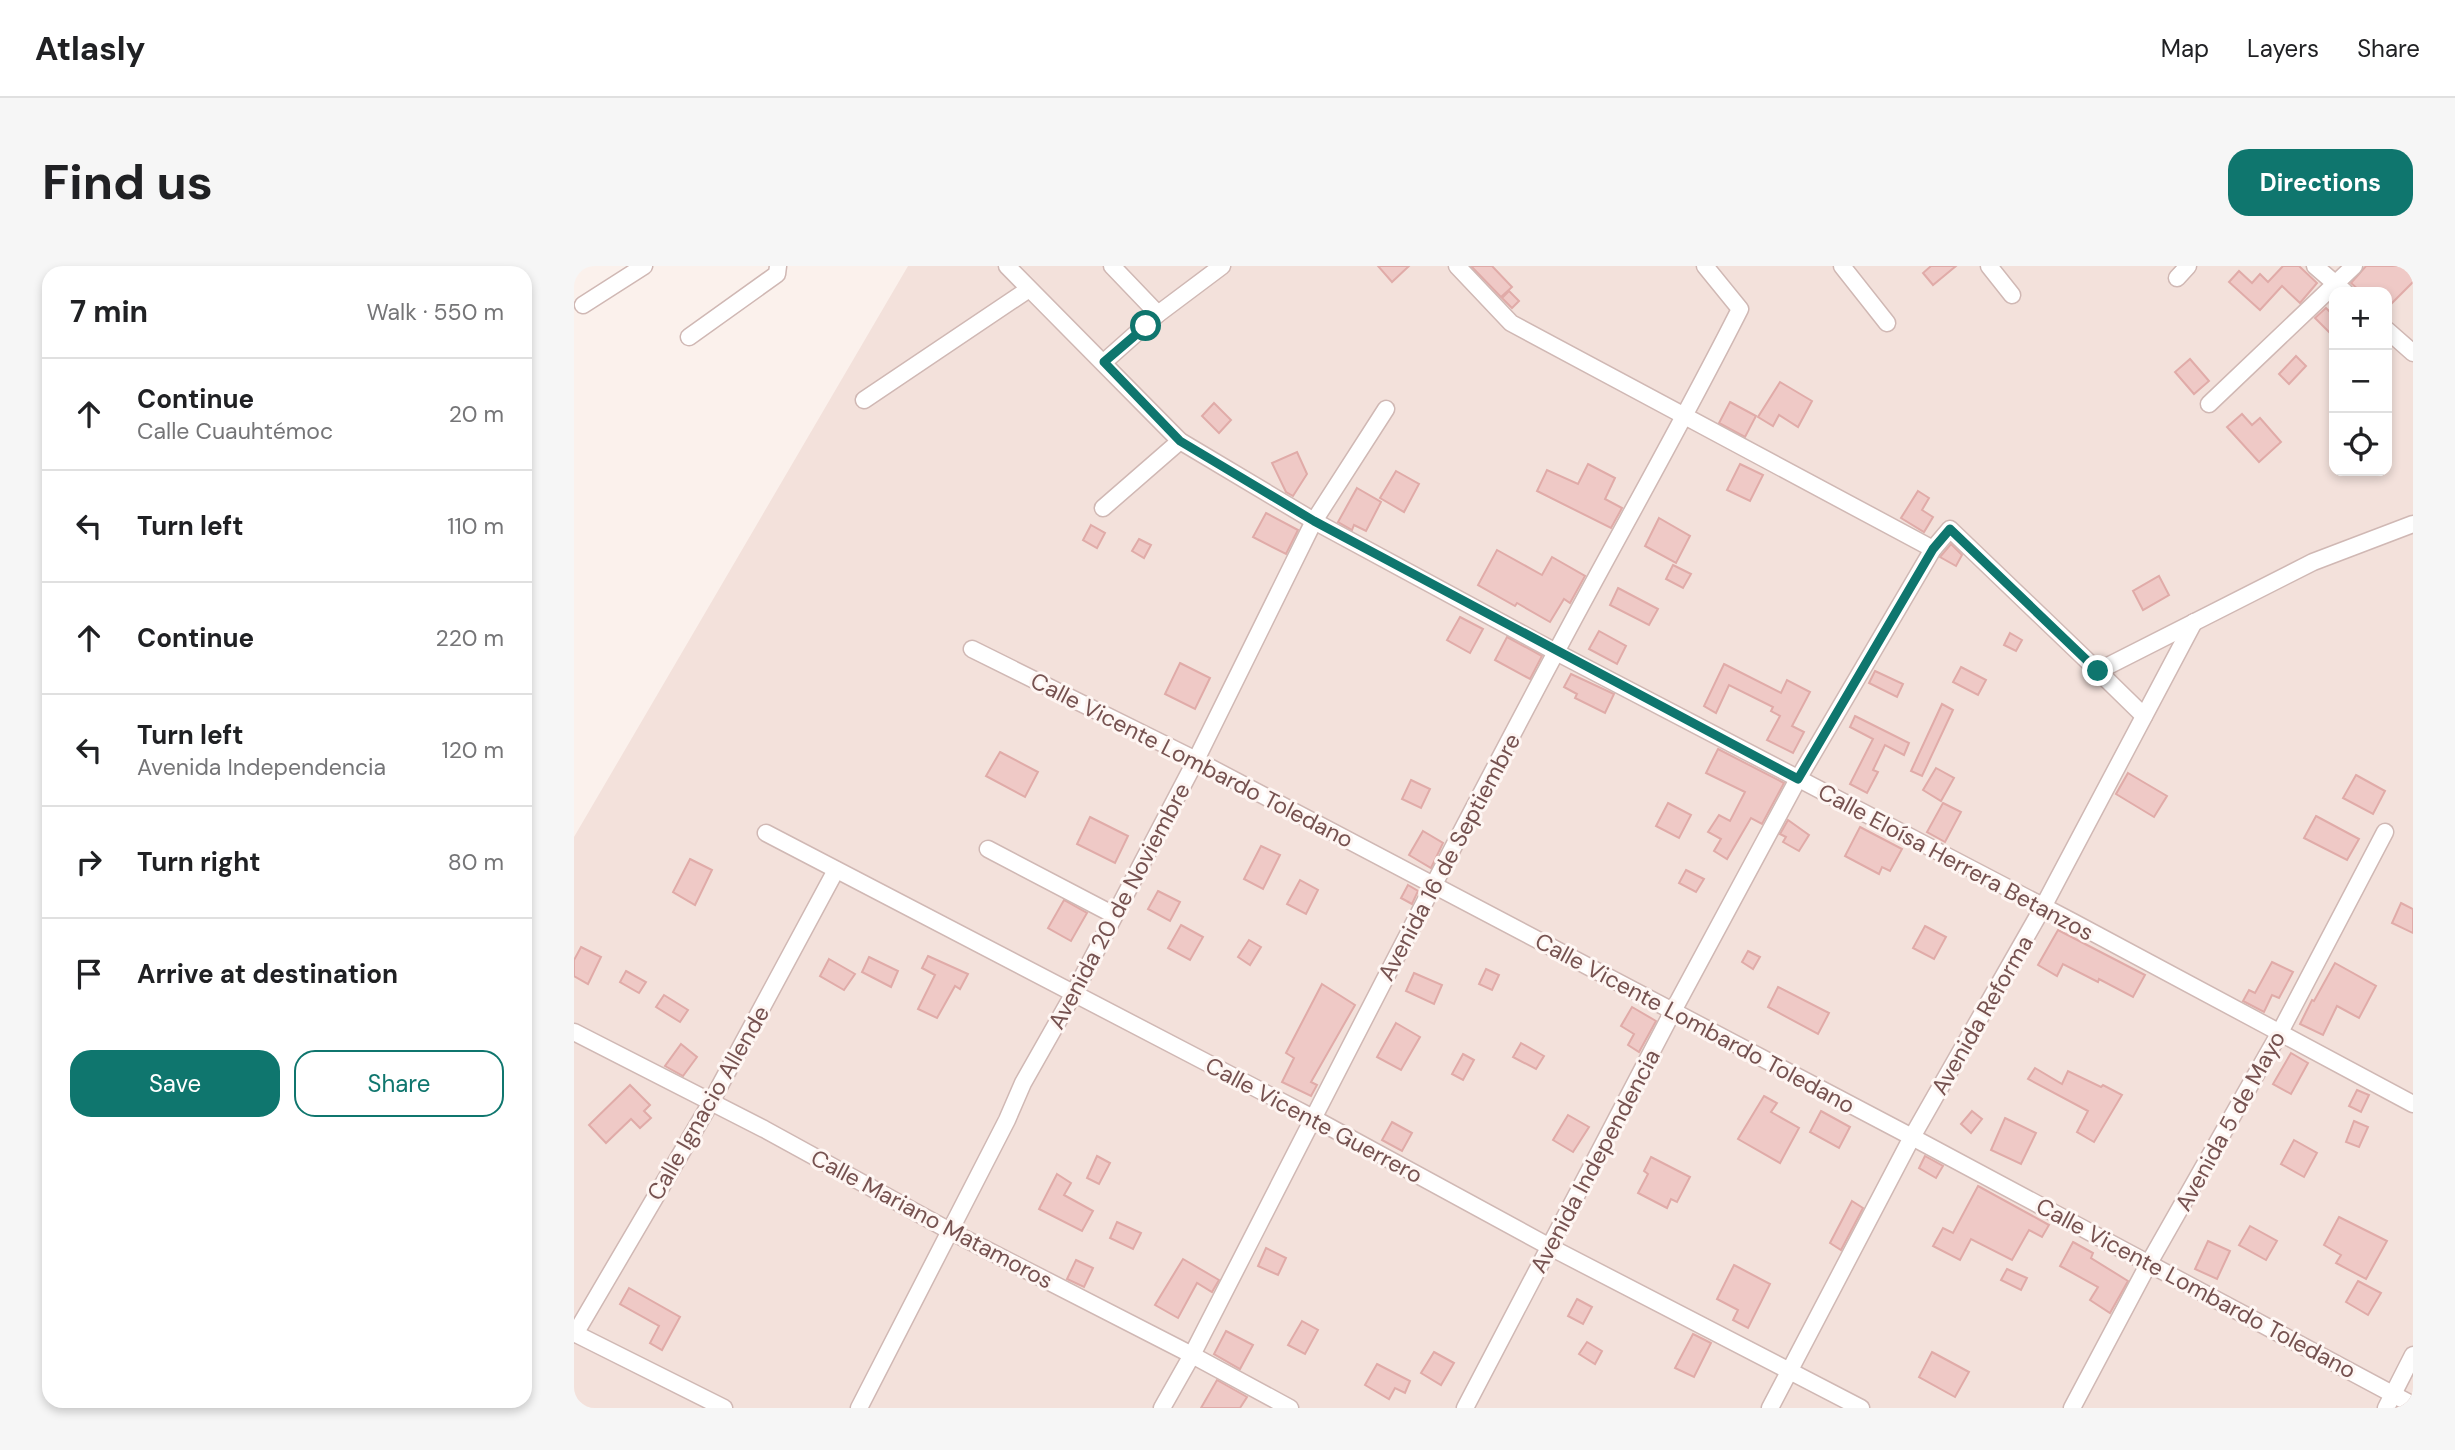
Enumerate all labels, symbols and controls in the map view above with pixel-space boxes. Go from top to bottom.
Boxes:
text: Atlasly [35,27,145,70]
text: Map [2161,33,2209,64]
text: Layers [2247,33,2319,64]
text: Share [2357,33,2420,64]
button: Directions [2228,149,2413,216]
text: Find us [42,150,213,214]
map controls [2329,287,2392,476]
button: + [2329,287,2392,350]
text: 7 min [70,292,148,331]
text: Walk · 550 m [366,297,504,327]
route start [1130,310,1161,341]
button: − [2329,350,2392,413]
text: Continue [137,382,254,416]
icon: ahead [70,395,108,433]
text: 20 m [449,399,504,429]
button: locate [2329,413,2392,476]
text: Calle Cuauhtémoc [137,416,333,446]
icon: left [70,507,108,545]
text: Turn left [137,509,244,543]
text: 110 m [447,511,504,541]
icon: ahead [70,619,108,657]
text: Continue [137,621,254,655]
text: 220 m [435,623,504,653]
route end [2082,655,2113,686]
street label: Calle Vicente Lombardo Toledano [1026,665,1358,855]
text: Turn left [137,718,244,752]
street label: Avenida 16 de Septiembre [1371,728,1527,986]
icon: left [70,731,108,769]
text: 120 m [441,735,504,765]
text: Avenida Independencia [137,752,386,782]
street label: Calle Eloísa Herrera Betanzos [1813,776,2099,948]
street label: Avenida 20 de Noviembre [1041,778,1197,1034]
icon: right [70,843,108,881]
text: Turn right [137,845,261,879]
text: 80 m [448,847,504,877]
street label: Calle Vicente Lombardo Toledano [1530,926,1860,1120]
street label: Avenida Reforma [1924,930,2040,1100]
icon: arrive [70,955,108,993]
text: Arrive at destination [137,957,398,991]
street label: Calle Ignacio Allende [640,1000,776,1206]
street label: Avenida 5 de Mayo [2168,1026,2292,1216]
street label: Avenida Independencia [1523,1044,1667,1278]
button: Save [70,1050,280,1117]
button: Share [294,1050,504,1117]
street label: Calle Vicente Guerrero [1200,1050,1428,1190]
street label: Calle Mariano Matamoros [806,1142,1058,1296]
street label: Calle Vicente Lombardo Toledano [2031,1191,2361,1385]

